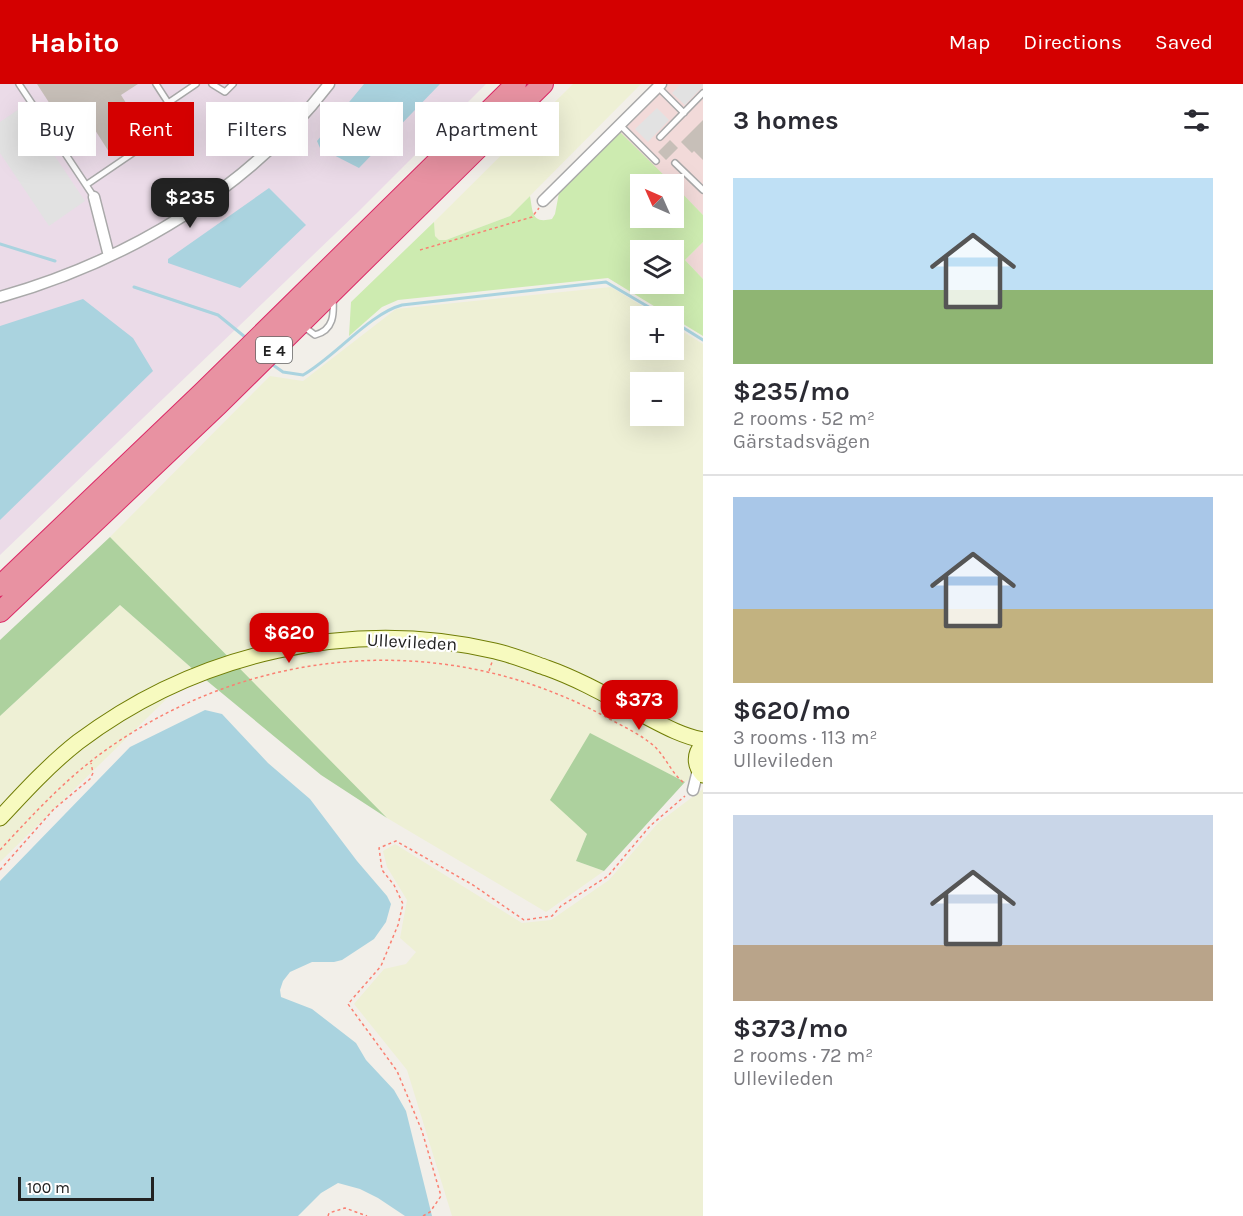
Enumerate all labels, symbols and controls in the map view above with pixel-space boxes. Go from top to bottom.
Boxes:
text: Habito [30,26,119,59]
text: Map [949,30,990,54]
text: Directions [1023,30,1122,54]
text: Saved [1155,30,1213,54]
chip: Buy [18,102,96,156]
chip: Rent [108,102,194,156]
chip: Filters [206,102,308,156]
chip: New [320,102,403,156]
chip: Apartment [415,102,559,156]
icon: filters [1180,104,1213,137]
text: 3 homes [733,105,839,136]
north arrow [630,174,684,228]
map controls [630,174,684,426]
pin: $235 [154,178,226,229]
text: $235 [165,186,215,209]
icon: home [919,217,1027,325]
button: layers [630,240,684,294]
button: + [630,306,684,360]
road number: E 4 [256,337,292,363]
button: − [630,372,684,426]
text: $235/mo [733,376,850,407]
text: 2 rooms · 52 m² [733,407,875,430]
text: Gärstadsvägen [733,430,870,453]
icon: home [919,536,1027,644]
pin: $620 [253,613,325,664]
text: $620 [264,621,314,644]
street label: Ullevileden [366,629,458,655]
pin: $373 [603,680,675,731]
text: $373 [615,688,663,711]
text: $620/mo [733,695,851,726]
text: 3 rooms · 113 m² [733,726,877,749]
text: Ullevileden [733,749,834,772]
icon: home [919,854,1027,962]
text: $373/mo [733,1013,848,1044]
text: 2 rooms · 72 m² [733,1044,873,1067]
text: Ullevileden [733,1067,834,1090]
scale bar [18,1174,154,1202]
text: 100 m [27,1178,70,1197]

